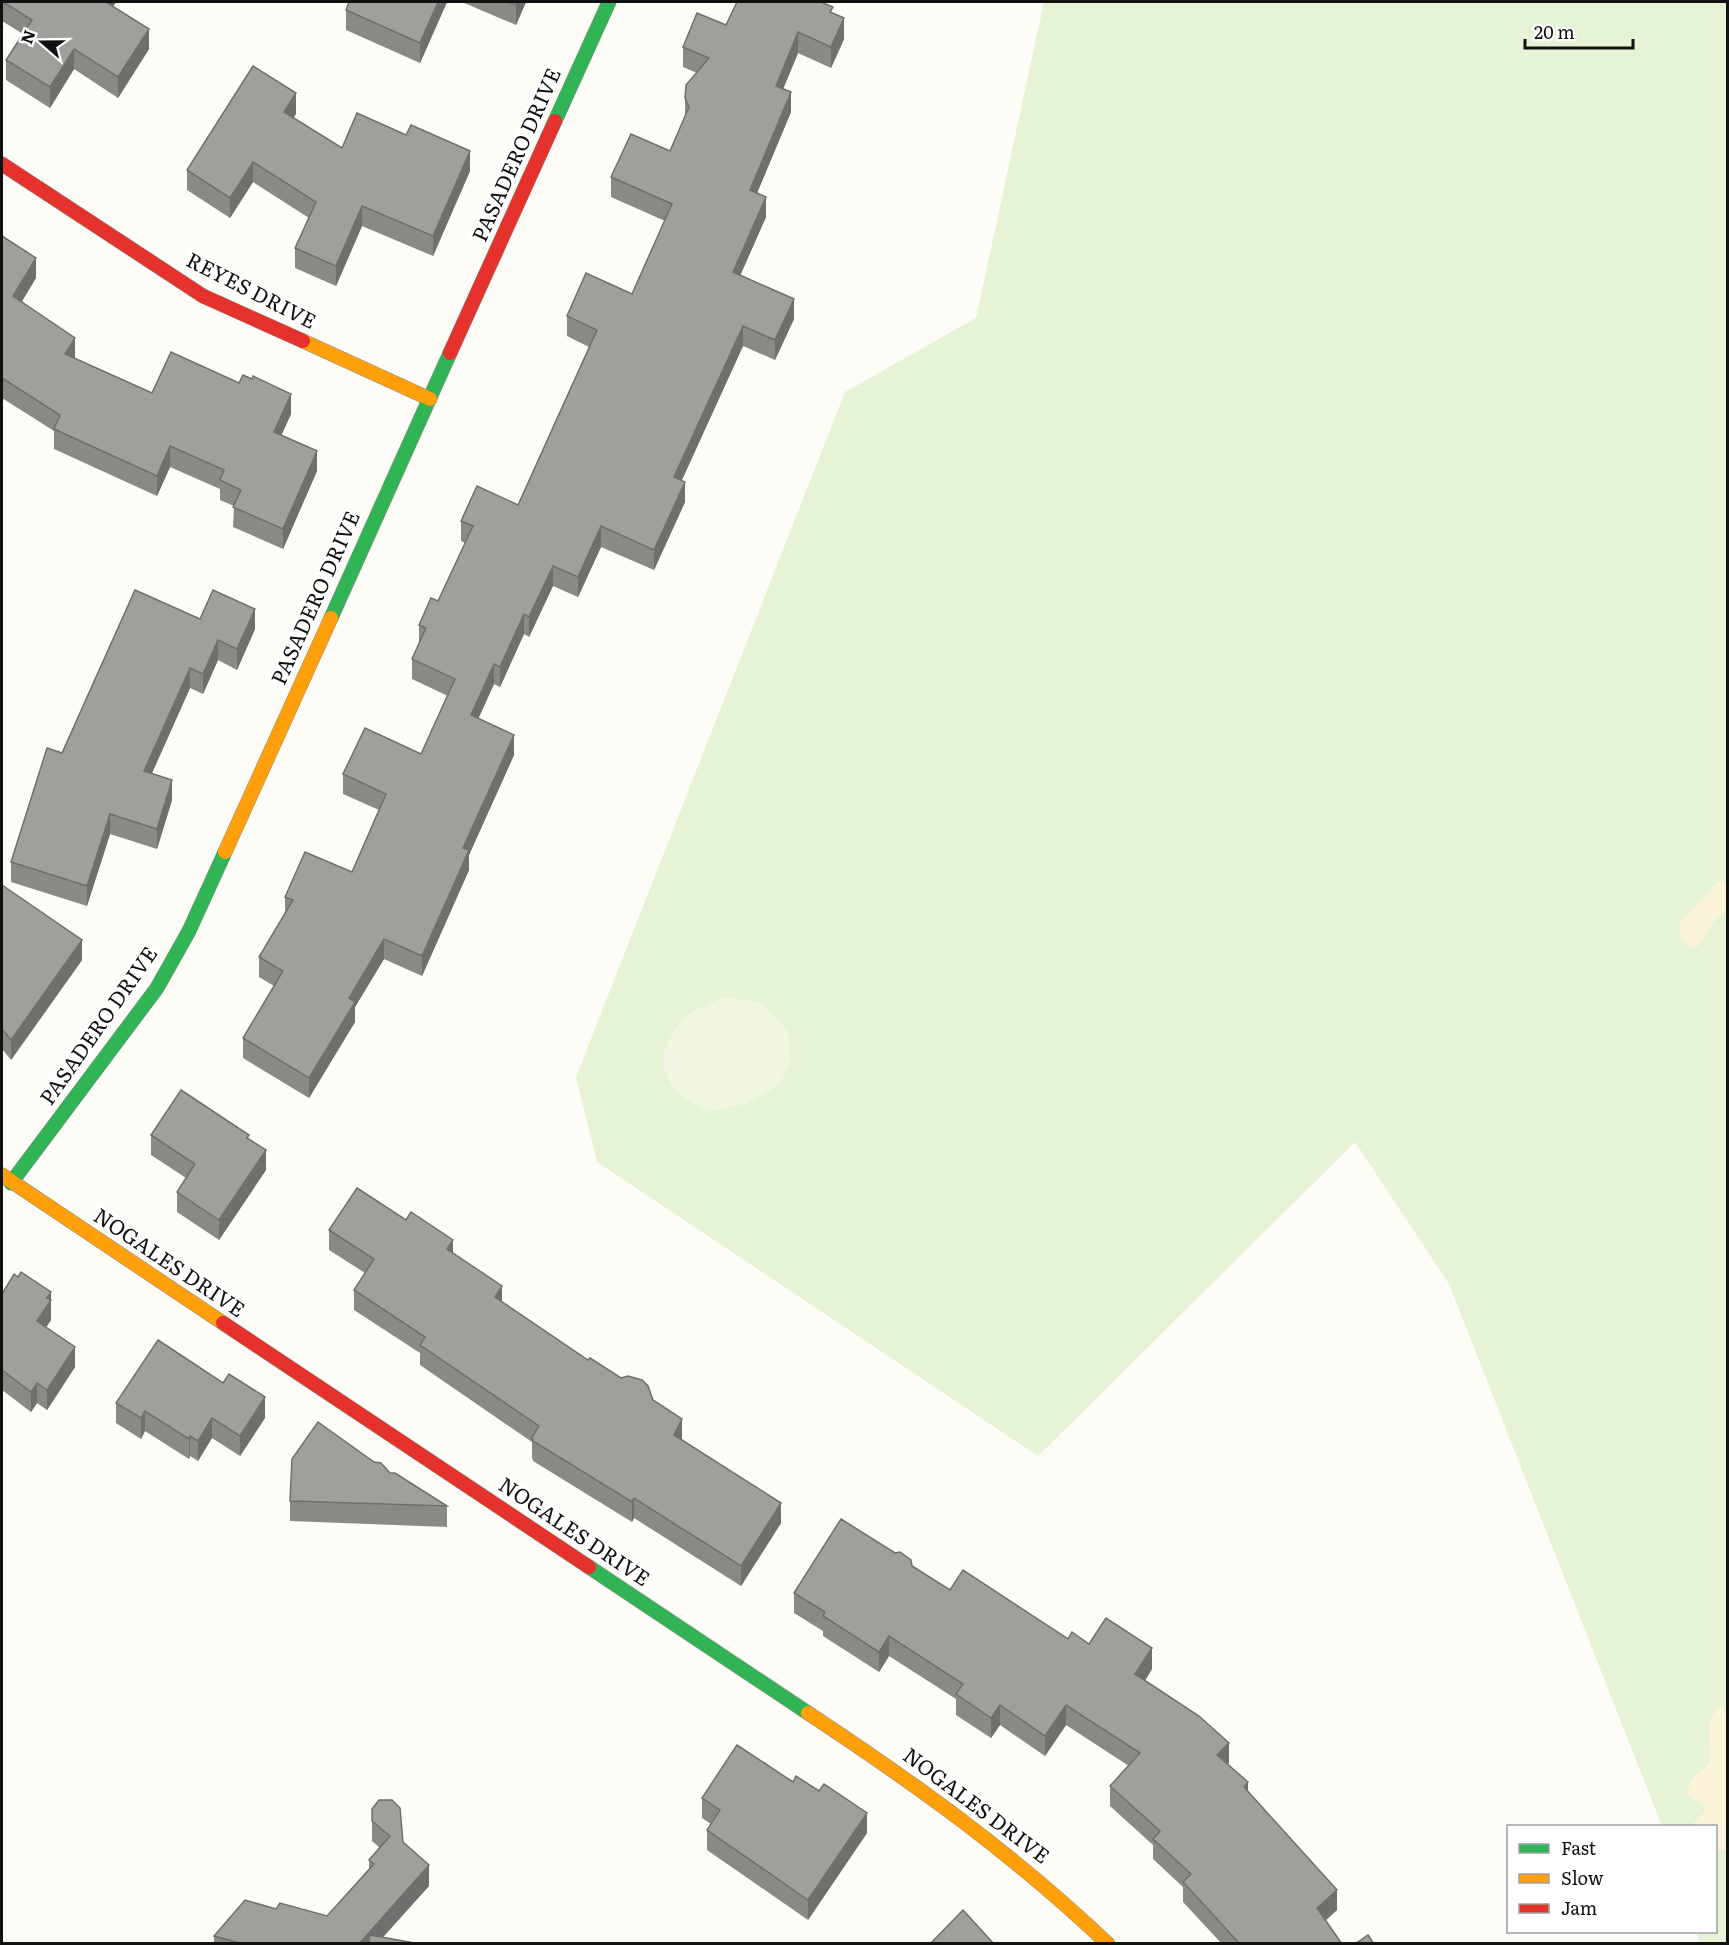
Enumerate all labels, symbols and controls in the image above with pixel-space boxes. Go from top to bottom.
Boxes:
north arrow [12,12,72,72]
scale bar [1525,12,1633,50]
text: 20 m [1534,18,1575,45]
text: N [13,26,41,47]
street label: PASADERO DRIVE [462,62,567,246]
street label: REYES DRIVE [182,243,322,335]
street label: PASADERO DRIVE [261,505,366,689]
street label: PASADERO DRIVE [31,939,163,1110]
street label: NOGALES DRIVE [88,1199,252,1323]
street label: NOGALES DRIVE [493,1468,657,1592]
street label: NOGALES DRIVE [898,1738,1057,1870]
legend [1507,1825,1717,1933]
text: Fast [1561,1834,1597,1861]
text: Slow [1561,1864,1604,1891]
text: Jam [1561,1894,1597,1921]

